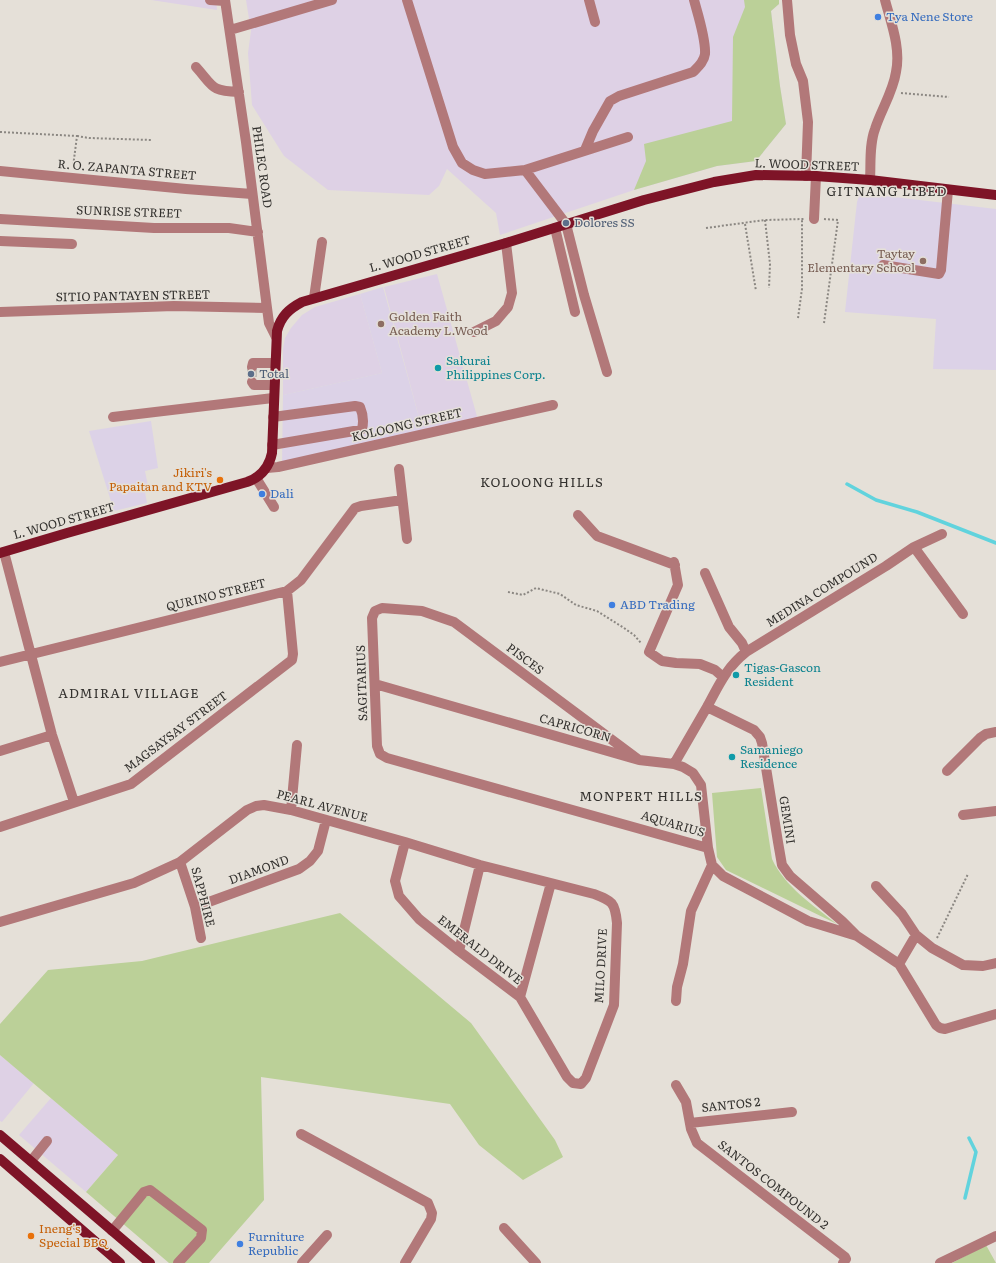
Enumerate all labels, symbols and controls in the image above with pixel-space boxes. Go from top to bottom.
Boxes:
place label: Tya Nene Store [886,7,973,25]
marker: Tya Nene Store [873,12,883,22]
street label: PHILEC ROAD [248,124,278,209]
street label: L. WOOD STREET [754,153,860,175]
street label: R. O. ZAPANTA STREET [57,154,197,184]
district label: GITNANG LIBED [827,181,947,200]
street label: SUNRISE STREET [76,200,182,222]
place label: Dolores SS [574,213,635,231]
marker: Dolores SS [561,218,571,228]
street label: L. WOOD STREET [367,230,473,276]
place label: Taytay Elementary School [807,244,915,276]
marker: Taytay Elementary School [918,256,928,266]
street label: SITIO PANTAYEN STREET [55,285,211,305]
place label: Golden Faith Academy L.Wood [389,307,489,339]
marker: Golden Faith Academy L.Wood [376,319,386,329]
place label: Sakurai Philippines Corp. [446,351,546,383]
marker: Sakurai Philippines Corp. [433,363,443,373]
place label: Total [259,364,289,382]
marker: Total [246,369,256,379]
street label: KOLOONG STREET [350,403,464,446]
place label: Jikiri's Papaitan and KTV [109,463,213,495]
district label: KOLOONG HILLS [480,472,604,491]
marker: Jikiri's Papaitan and KTV [215,475,225,485]
place label: Dali [270,484,294,502]
marker: Dali [257,489,267,499]
street label: L. WOOD STREET [11,497,117,543]
street label: MEDINA COMPOUND [762,547,881,631]
street label: QURINO STREET [164,573,268,615]
place label: ABD Trading [620,595,695,613]
marker: ABD Trading [607,600,617,610]
street label: PISCES [503,638,548,678]
street label: SAGITARIUS [351,645,371,721]
place label: Tigas-Gascon Resident [744,658,821,690]
marker: Tigas-Gascon Resident [731,670,741,680]
district label: ADMIRAL VILLAGE [58,683,200,702]
street label: MAGSAYSAY STREET [120,686,231,776]
street label: CAPRICORN [537,708,613,746]
place label: Samaniego Residence [740,740,803,772]
marker: Samaniego Residence [727,752,737,762]
street label: PEARL AVENUE [275,784,370,826]
district label: MONPERT HILLS [579,786,703,805]
street label: GEMINI [775,794,801,845]
street label: AQUARIUS [639,805,707,841]
street label: DIAMOND [226,850,291,888]
street label: SAPPHIRE [187,865,221,929]
street label: EMERALD DRIVE [434,910,527,988]
street label: MILO DRIVE [589,928,611,1004]
street label: SANTOS 2 [700,1092,761,1116]
street label: SANTOS COMPOUND 2 [714,1135,833,1233]
place label: Ineng's Special BBQ [39,1219,110,1251]
place label: Furniture Republic [248,1227,304,1259]
marker: Ineng's Special BBQ [26,1231,36,1241]
marker: Furniture Republic [235,1239,245,1249]

